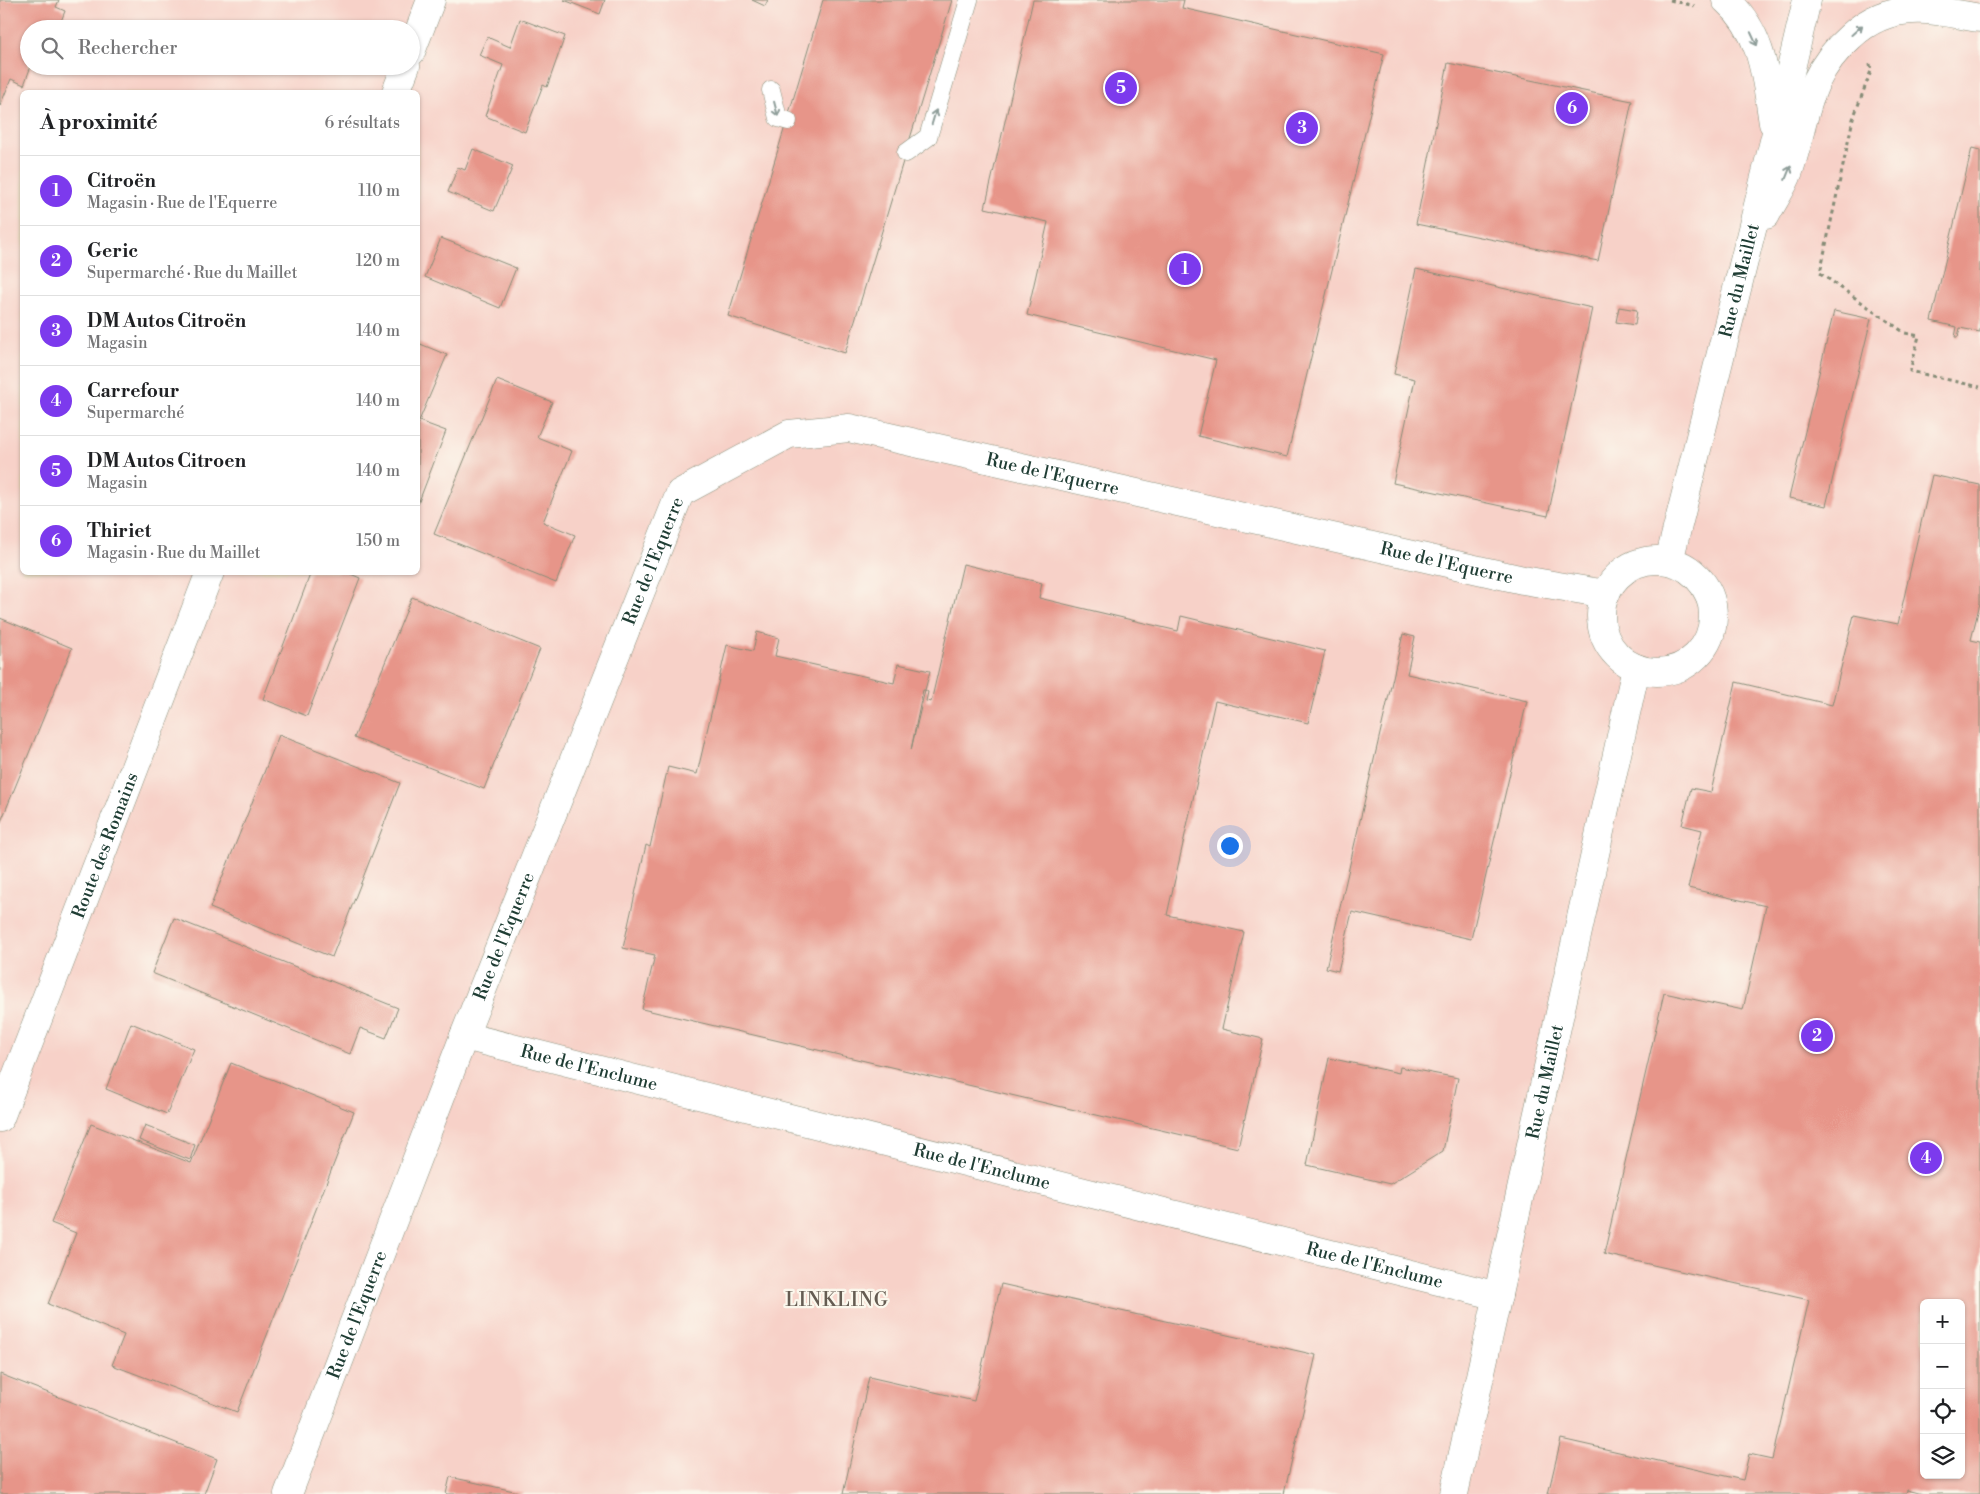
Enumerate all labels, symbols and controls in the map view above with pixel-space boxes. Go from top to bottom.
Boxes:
search box [20,20,420,75]
one-way arrow [1850,24,1863,36]
one-way arrow [1750,31,1760,46]
icon: search [38,34,66,62]
text: Rechercher [78,36,177,60]
pin: 5 [1105,69,1137,107]
pin: 6 [1556,89,1588,127]
one-way arrow [772,100,781,116]
one-way arrow [929,109,939,125]
pin: 3 [1286,109,1318,147]
text: À proximité [40,110,157,136]
text: 6 résultats [325,113,400,133]
one-way arrow [1783,166,1793,181]
text: Citroën [87,169,156,193]
text: 1 [52,181,60,201]
text: 110 m [358,181,400,201]
text: Magasin · Rue de l'Equerre [87,193,277,213]
street label: Rue du Maillet [1714,221,1765,340]
text: Geric [87,239,138,263]
pin: 1 [1169,250,1201,288]
text: 2 [51,251,61,271]
text: 120 m [356,251,400,271]
text: Supermarché · Rue du Maillet [87,263,297,283]
text: DM Autos Citroën [87,309,246,333]
text: 3 [51,321,61,341]
text: 140 m [356,321,400,341]
text: Magasin [87,333,147,353]
text: Carrefour [87,379,179,403]
text: 4 [51,391,61,411]
text: 140 m [356,391,400,411]
text: Supermarché [87,403,184,423]
street label: Rue de l'Equerre [984,448,1121,500]
text: DM Autos Citroen [87,449,246,473]
text: 5 [51,461,61,481]
text: 140 m [356,461,400,481]
text: Magasin [87,473,147,493]
street label: Rue de l'Equerre [617,494,689,628]
text: Thiriet [87,519,151,543]
text: 6 [51,531,61,551]
text: 150 m [356,531,400,551]
street label: Rue de l'Equerre [1378,537,1515,589]
text: Magasin · Rue du Maillet [87,543,261,563]
street label: Route des Romains [66,769,143,922]
your location [1217,833,1243,859]
street label: Rue de l'Equerre [468,869,539,1004]
pin: 2 [1801,1017,1833,1055]
street label: Rue du Maillet [1521,1022,1569,1141]
street label: Rue de l'Enclume [518,1039,660,1096]
street label: Rue de l'Enclume [911,1138,1053,1195]
pin: 4 [1910,1139,1942,1177]
street label: Rue de l'Enclume [1304,1237,1446,1293]
street label: Rue de l'Equerre [322,1247,392,1382]
district label: LINKLING [785,1288,889,1312]
map controls [1920,1299,1965,1479]
button: + [1920,1299,1965,1344]
button: − [1920,1344,1965,1389]
button: locate [1920,1389,1965,1434]
button: layers [1920,1434,1965,1479]

